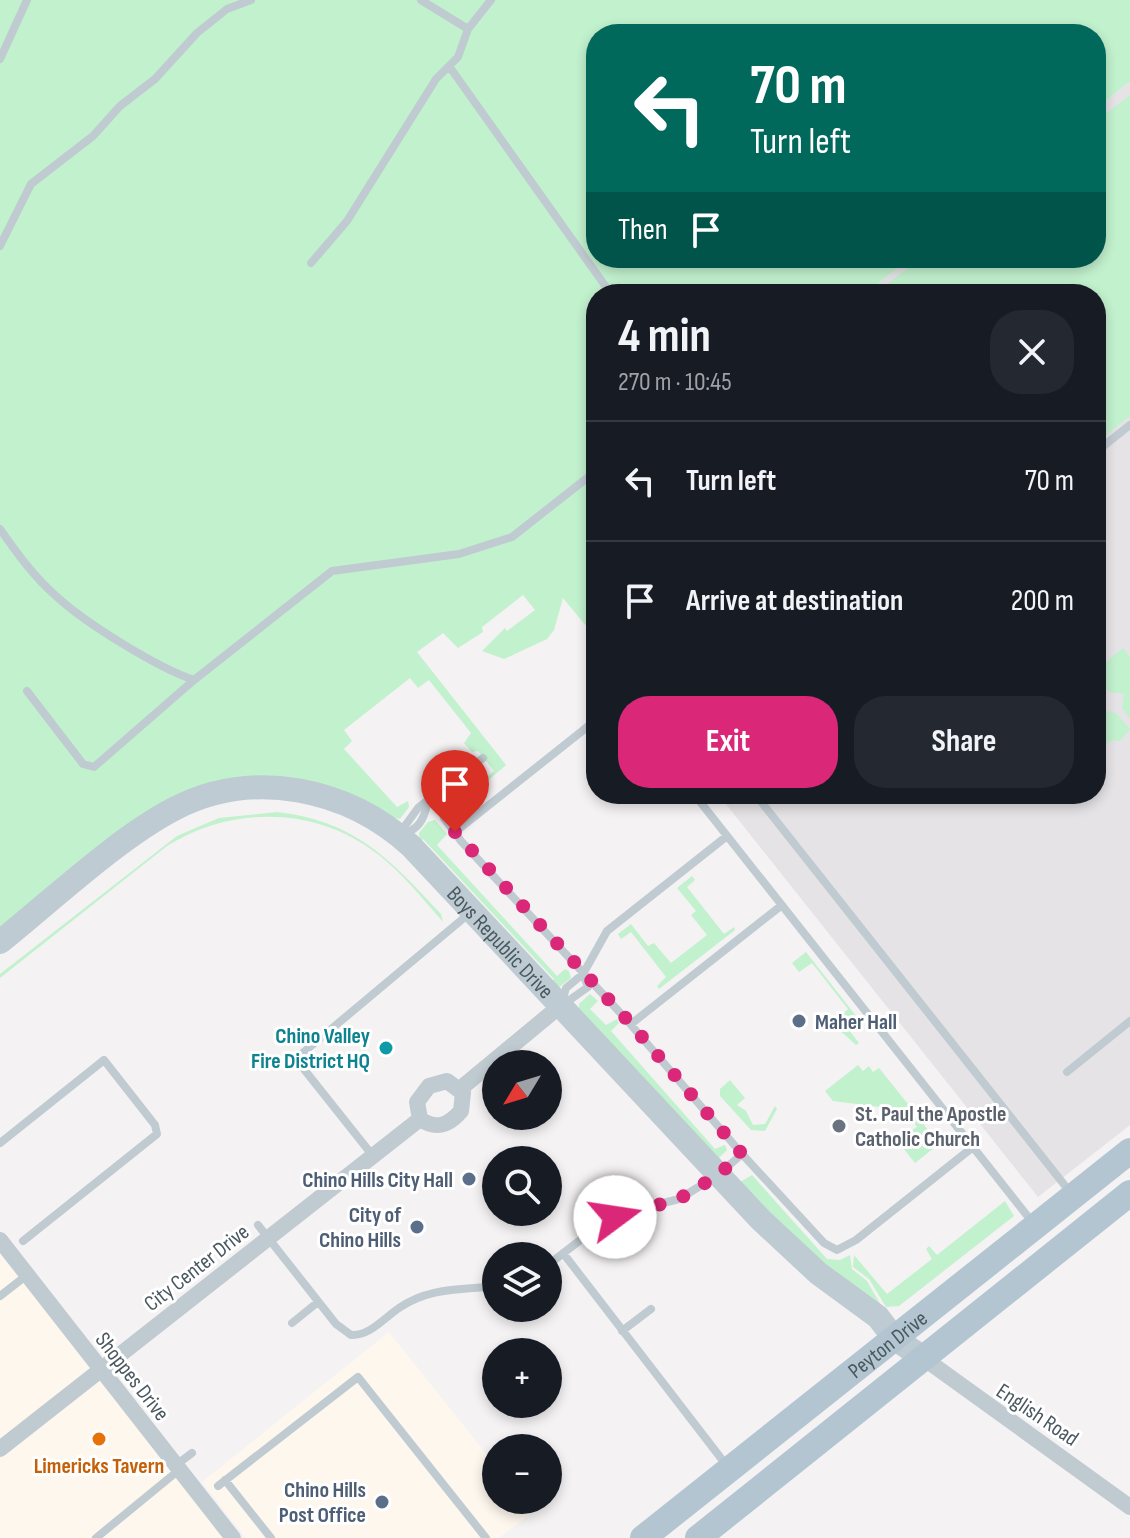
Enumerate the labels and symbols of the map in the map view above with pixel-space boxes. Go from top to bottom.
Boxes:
pin [421,750,489,832]
street label: Boys Republic Drive [441,881,559,1005]
place label: Maher Hall [815,1009,897,1036]
marker: Maher Hall [790,1012,808,1030]
place label: Chino Valley Fire District HQ [251,1023,370,1075]
marker: Chino Valley Fire District HQ [377,1039,395,1057]
north arrow [482,1050,562,1130]
place label: St. Paul the Apostle Catholic Church [855,1101,1006,1153]
marker: St. Paul the Apostle Catholic Church [830,1117,848,1135]
place label: Chino Hills City Hall [302,1167,453,1194]
marker: Chino Hills City Hall [460,1170,478,1188]
position arrow [573,1175,657,1259]
place label: City of Chino Hills [319,1202,402,1254]
marker: City of Chino Hills [408,1218,426,1236]
street label: City Center Drive [139,1219,255,1318]
street label: Peyton Drive [843,1305,933,1385]
street label: Shoppes Drive [89,1327,175,1427]
street label: English Road [991,1378,1083,1453]
marker: Limericks Tavern [90,1430,108,1448]
place label: Limericks Tavern [34,1453,164,1480]
place label: Chino Hills Post Office [279,1477,366,1529]
marker: Chino Hills Post Office [373,1493,391,1511]

